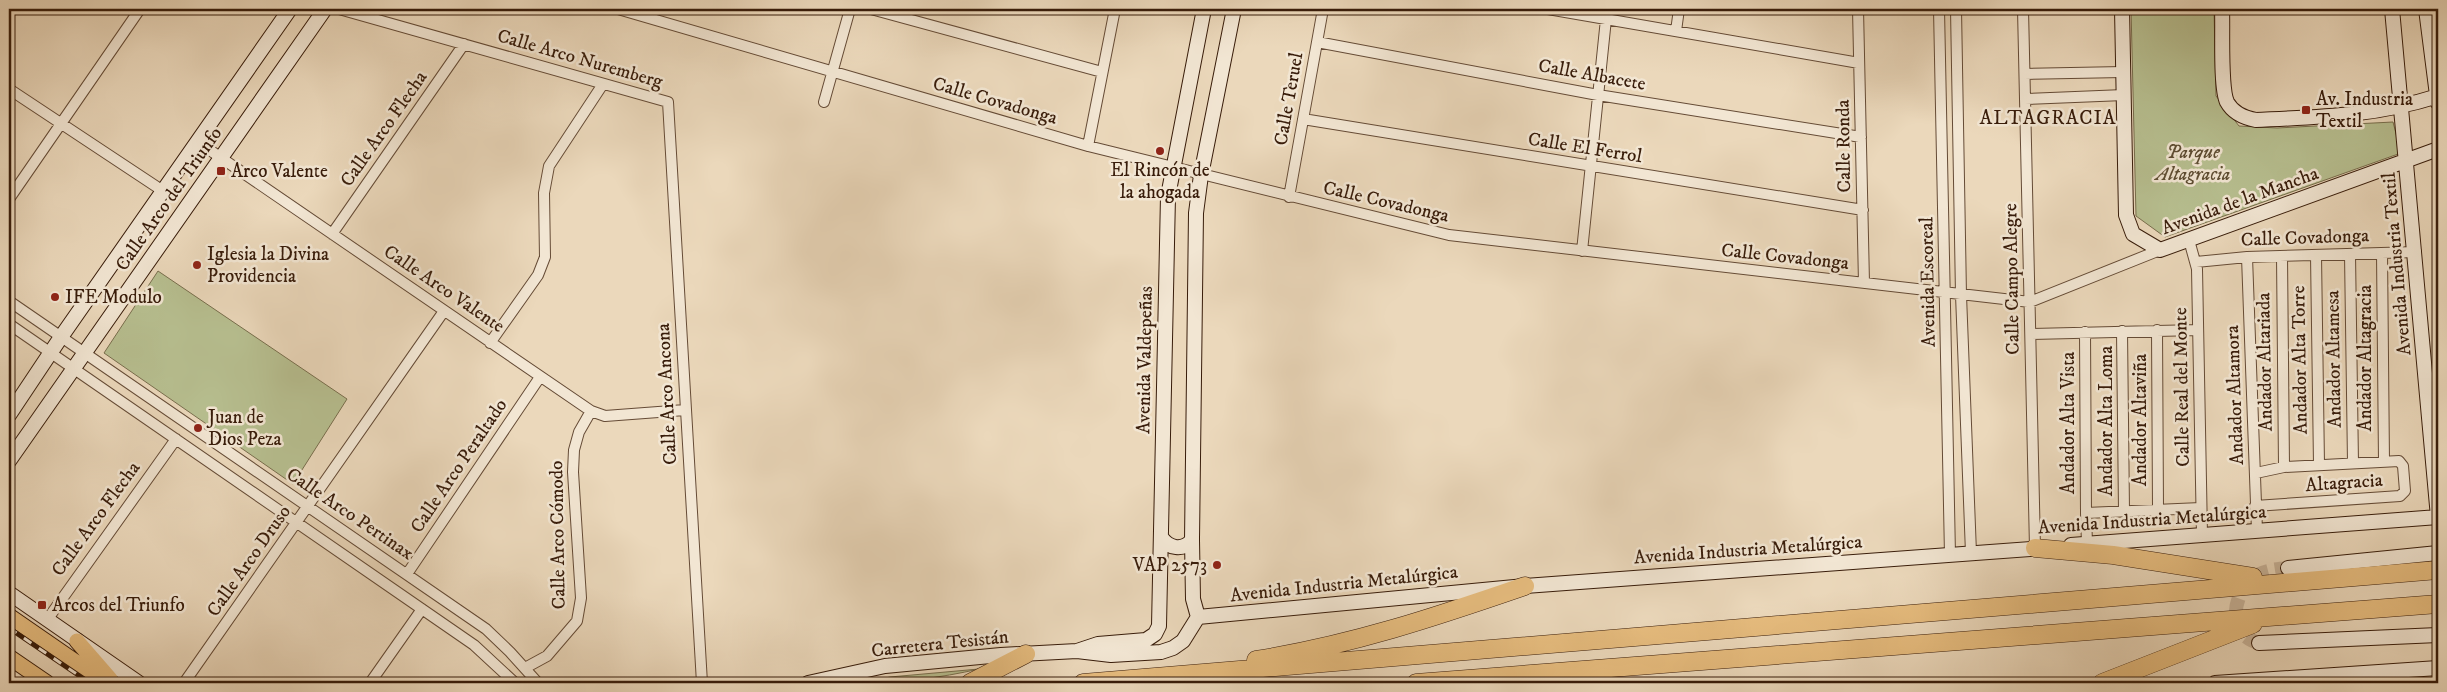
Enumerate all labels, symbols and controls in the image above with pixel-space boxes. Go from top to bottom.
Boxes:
street label: Calle Arco Nuremberg [495,24,666,94]
street label: Calle Teruel [1269,50,1309,147]
street label: Calle Albacete [1536,54,1648,96]
street label: Calle Arco Flecha [336,67,432,191]
street label: Calle Covadonga [930,72,1060,130]
place label: Av. Industria Textil [2316,88,2413,133]
street label: Calle Ronda [1832,99,1856,193]
marker: Av. Industria Textil [2300,104,2312,116]
district label: ALTAGRACIA [1980,106,2116,131]
street label: Calle Arco del Triunfo [111,123,227,275]
street label: Calle El Ferrol [1526,128,1644,168]
park label: Parque Altagracia [2154,141,2230,186]
marker: El Rincón de la ahogada [1154,145,1166,157]
place label: El Rincón de la ahogada [1110,159,1210,204]
place label: Arco Valente [231,160,328,183]
street label: Avenida de la Mancha [2158,162,2322,240]
marker: Arco Valente [215,165,227,177]
street label: Avenida Industria Textil [2378,171,2416,356]
street label: Calle Covadonga [1321,176,1451,228]
street label: Calle Campo Alegre [1999,203,2025,355]
street label: Avenida Escoreal [1915,216,1941,347]
street label: Calle Covadonga [2240,224,2370,252]
street label: Calle Covadonga [1720,239,1850,275]
street label: Calle Arco Valente [379,240,509,338]
place label: Iglesia la Divina Providencia [207,243,329,288]
marker: Iglesia la Divina Providencia [191,259,203,271]
street label: Andador Alta Torre [2287,285,2313,435]
street label: Andador Altagracia [2354,285,2377,431]
place label: IFE Modulo [65,286,162,309]
street label: Avenida Valdepeñas [1132,286,1158,434]
street label: Andador Altamesa [2321,290,2347,428]
marker: IFE Modulo [49,291,61,303]
street label: Andador Altariada [2252,292,2278,432]
street label: Calle Real del Monte [2169,307,2195,467]
street label: Calle Arco Ancona [652,323,682,465]
street label: Andador Altamora [2221,325,2249,465]
street label: Andador Alta Loma [2095,346,2118,496]
street label: Andador Alta Vista [2057,352,2080,494]
street label: Andador Altaviña [2129,354,2152,486]
street label: Calle Arco Peraltado [406,395,512,537]
place label: Juan de Dios Peza [206,406,282,451]
marker: Juan de Dios Peza [192,422,204,434]
street label: Calle Arco Flecha [47,457,145,581]
street label: Calle Arco Cómodo [545,460,571,610]
street label: Calle Arco Pertinax [282,463,419,565]
street label: Altagracia [2305,469,2383,497]
street label: Calle Arco Druso [202,501,296,621]
street label: Avenida Industria Metalúrgica [2037,501,2267,539]
street label: Avenida Industria Metalúrgica [1633,531,1863,569]
place label: VAP 2573 [1132,554,1207,577]
marker: VAP 2573 [1211,559,1223,571]
street label: Avenida Industria Metalúrgica [1229,561,1459,607]
place label: Arcos del Triunfo [52,594,185,617]
marker: Arcos del Triunfo [36,599,48,611]
street label: Carretera Tesistán [870,625,1010,663]

